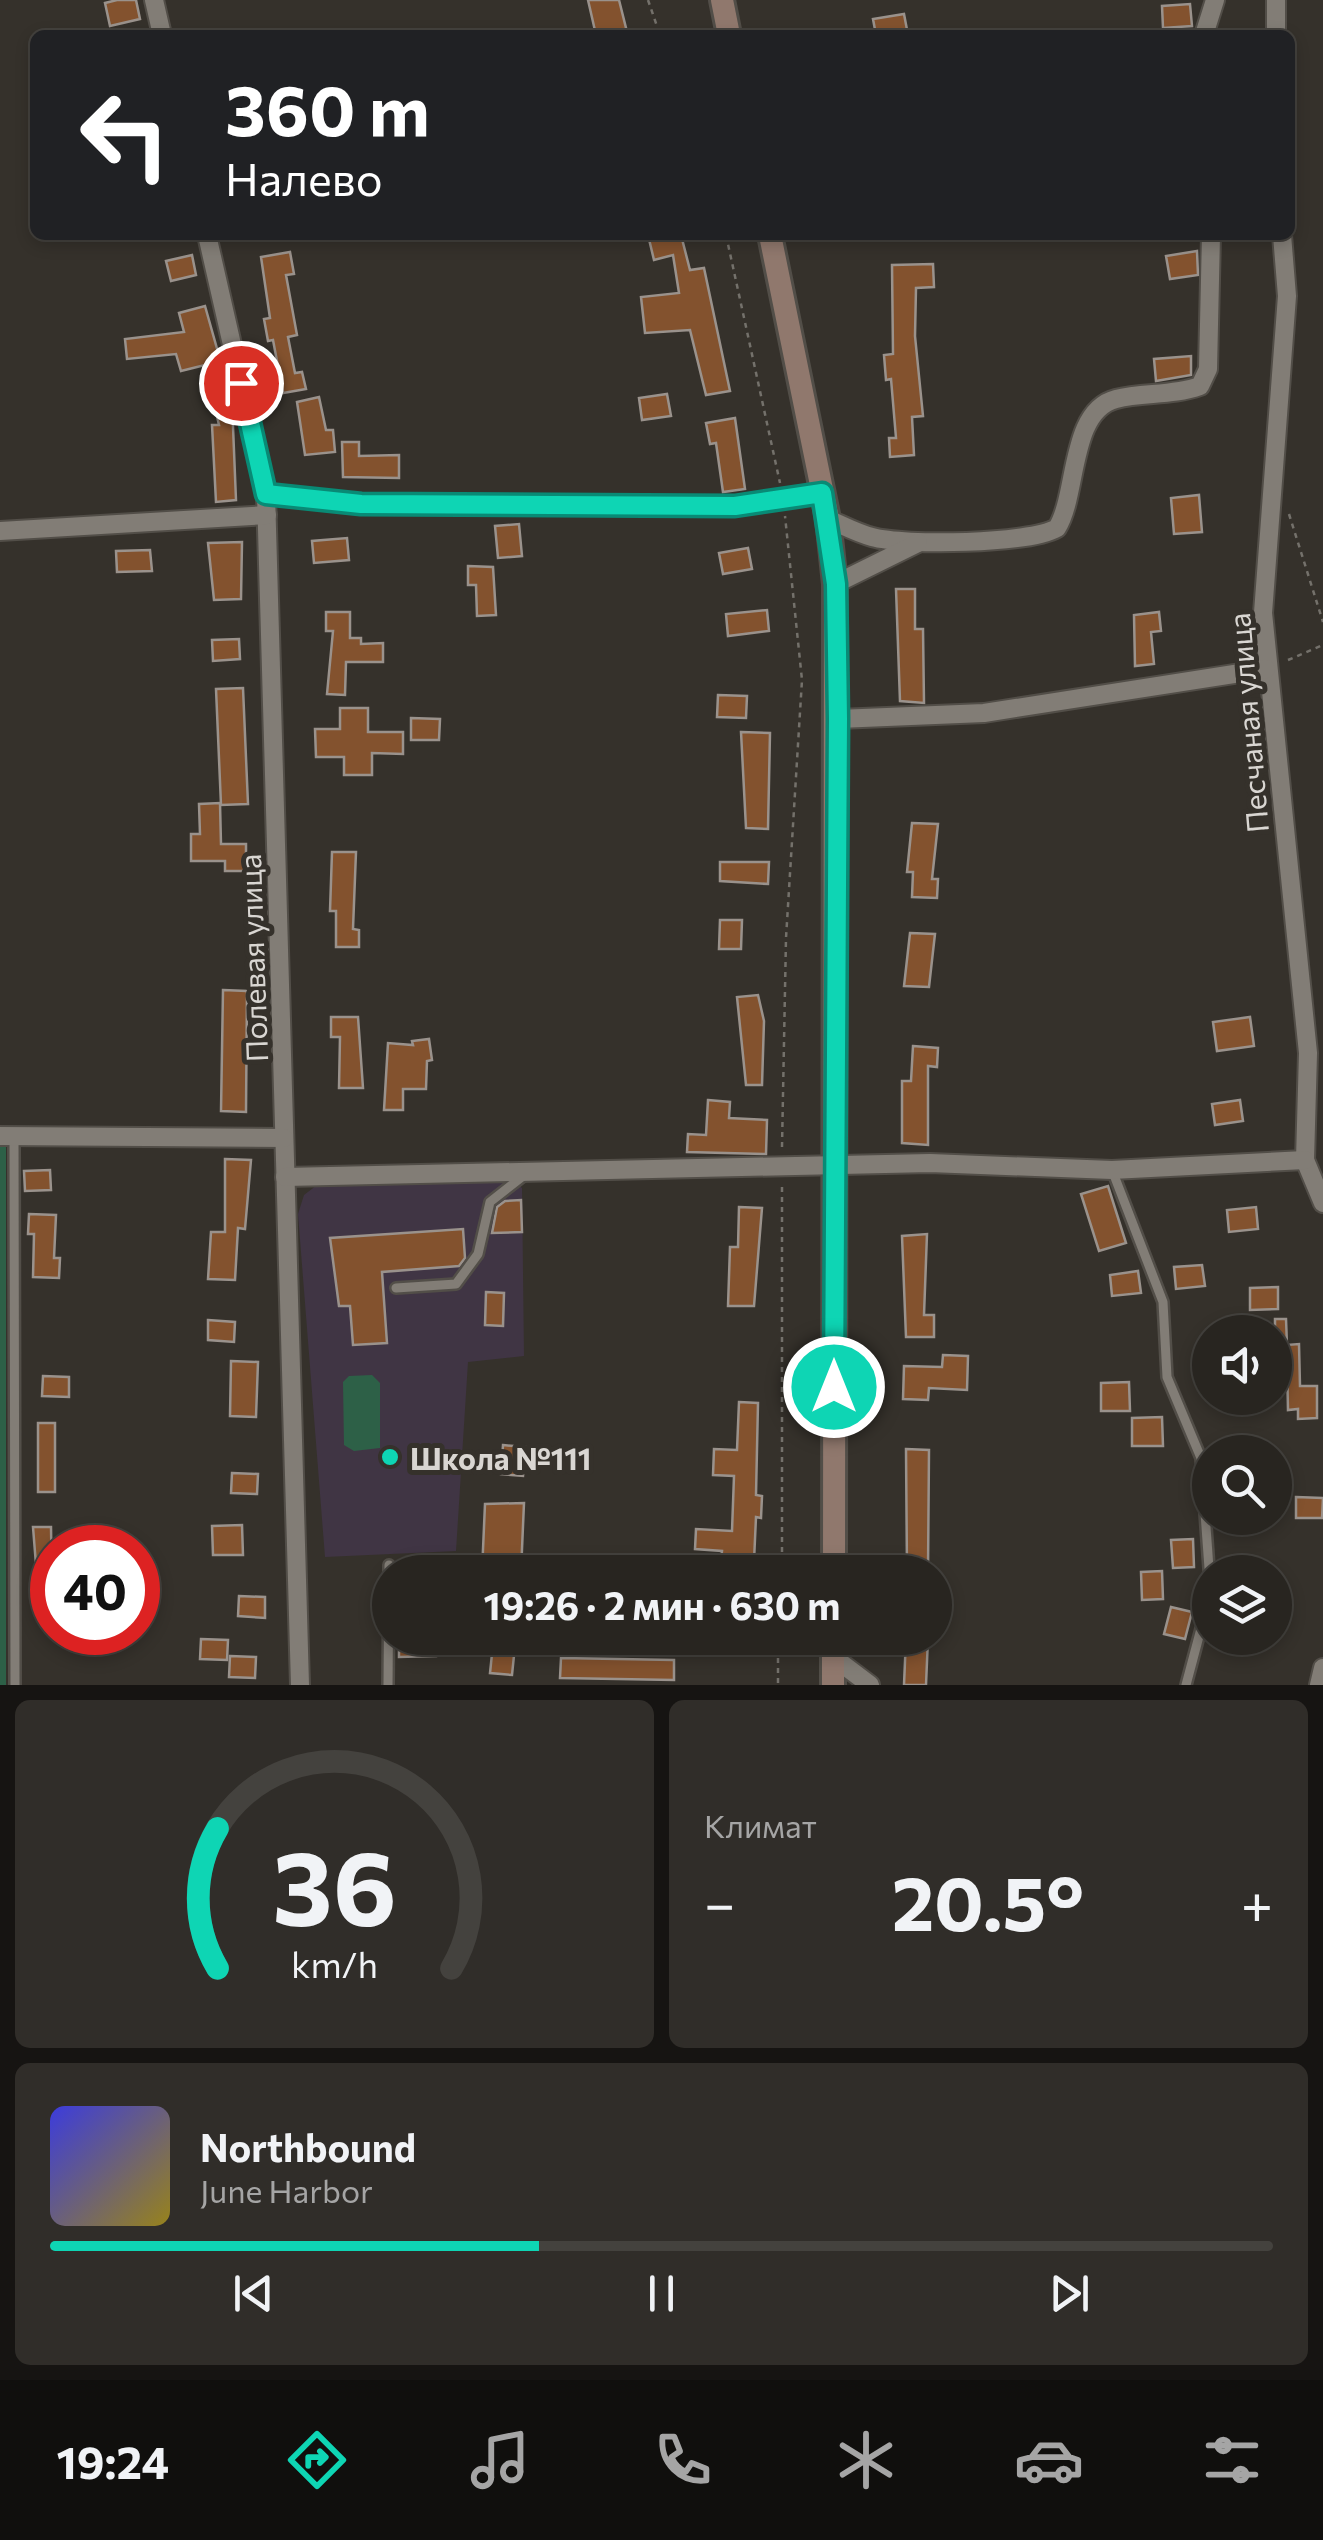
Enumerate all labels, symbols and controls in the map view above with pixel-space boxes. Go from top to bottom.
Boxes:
text: 360 m [225,65,430,150]
icon: left [60,70,190,200]
text: Налево [225,150,383,205]
pin [199,341,284,426]
icon: arrive [214,356,269,411]
street label: Песчаная улица [1219,611,1275,835]
street label: Полевая улица [230,853,274,1063]
map controls [1192,1315,1292,1655]
button: sound [1192,1315,1292,1415]
position arrow [782,1335,886,1439]
button: search [1192,1435,1292,1535]
place label: Школа №111 [410,1439,591,1476]
marker: Школа №111 [379,1446,401,1468]
speed limit sign: 40 [30,1525,160,1655]
button: layers [1192,1555,1292,1655]
text: 19:26 · 2 мин · 630 m [484,1581,840,1628]
text: Климат [704,1805,817,1845]
text: 36 [272,1820,397,1947]
text: 20.5° [892,1855,1084,1946]
text: − [704,1868,735,1935]
text: + [1241,1868,1273,1935]
text: km/h [291,1942,378,1985]
text: Northbound [200,2123,416,2170]
text: June Harbor [200,2170,373,2210]
icon: previous [226,2266,281,2321]
icon: pause [634,2266,689,2321]
icon: next [1042,2266,1097,2321]
icon: directions [282,2425,352,2495]
icon: music [465,2425,535,2495]
icon: phone [648,2425,718,2495]
icon: climate [831,2425,901,2495]
icon: car [1014,2425,1084,2495]
icon: filters [1197,2425,1267,2495]
text: 19:24 [56,2433,169,2488]

